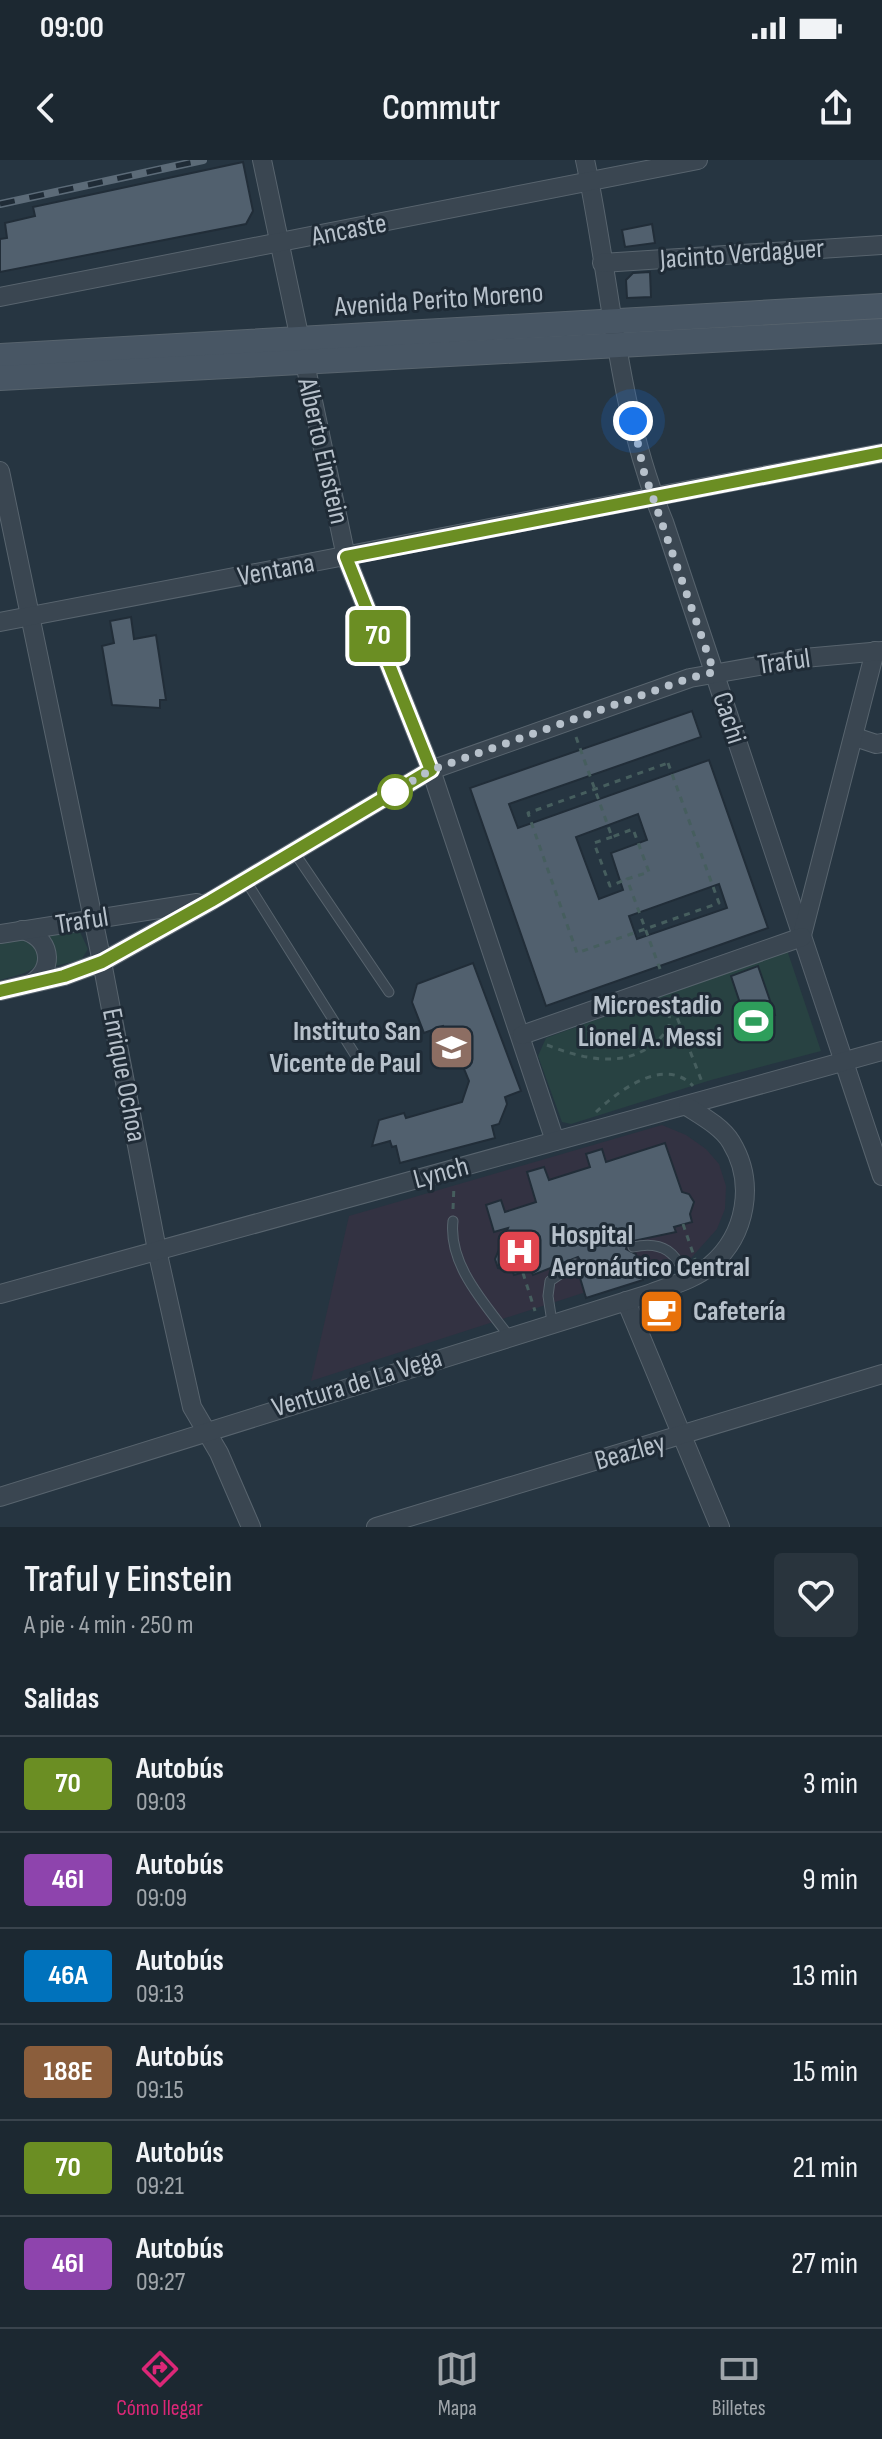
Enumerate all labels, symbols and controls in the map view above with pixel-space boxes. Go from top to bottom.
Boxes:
text: 09:00 [40,10,104,46]
icon: back [24,86,68,130]
icon: share [814,86,858,130]
text: Commutr [382,87,500,130]
street label: Ancaste [308,207,389,254]
street label: Jacinto Verdaguer [658,232,825,276]
street label: Avenida Perito Moreno [333,276,544,324]
street label: Alberto Einstein [290,374,356,527]
your location [613,401,653,441]
street label: Ventana [235,546,317,594]
line badge: 70 [342,610,414,662]
text: 70 [365,619,391,652]
street label: Traful [756,642,812,682]
street label: Cachi [705,688,753,748]
unlabelled marker [378,775,412,809]
street label: Traful [53,901,111,941]
place label: Microestadio Lionel A. Messi [578,989,722,1054]
sports icon: Microestadio Lionel A. Messi [729,997,777,1045]
street label: Enrique Ochoa [95,1005,153,1145]
place label: Instituto San Vicente de Paul [270,1015,421,1080]
school or university icon: Instituto San Vicente de Paul [428,1023,476,1071]
street label: Lynch [410,1150,472,1196]
place label: Hospital Aeronáutico Central [550,1219,750,1284]
hospital icon: Hospital Aeronáutico Central [496,1227,544,1275]
cafe icon: Cafetería [638,1287,686,1335]
place label: Cafetería [693,1295,786,1328]
street label: Ventura de La Vega [268,1342,446,1424]
street label: Beazley [591,1426,669,1478]
button: heart [774,1553,858,1637]
text: Traful y Einstein [24,1557,232,1602]
text: A pie · 4 min · 250 m [24,1610,193,1641]
text: Salidas [24,1681,99,1717]
text: Autobús [136,1751,224,1787]
text: 3 min [803,1766,858,1802]
text: 70 [55,1767,81,1800]
text: 09:03 [136,1787,187,1818]
text: Autobús [136,1847,224,1883]
text: 9 min [802,1862,858,1898]
text: 46I [52,1863,84,1896]
text: 09:09 [136,1883,187,1914]
text: Autobús [136,1943,224,1979]
text: 13 min [792,1958,858,1994]
text: 46A [48,1959,88,1992]
text: 09:13 [136,1979,184,2010]
text: Autobús [136,2039,224,2075]
text: 15 min [793,2054,858,2090]
text: 188E [43,2055,93,2088]
text: 09:15 [136,2075,184,2106]
text: Autobús [136,2135,224,2171]
text: 21 min [793,2150,858,2186]
text: 70 [55,2151,81,2184]
text: 09:21 [136,2171,184,2202]
text: Autobús [136,2231,224,2267]
text: 27 min [791,2246,858,2282]
text: 46I [52,2247,84,2280]
text: 09:27 [136,2267,185,2298]
tab: Cómo llegar [116,2347,203,2422]
tab: Mapa [435,2347,479,2422]
tab: Billetes [712,2347,766,2422]

